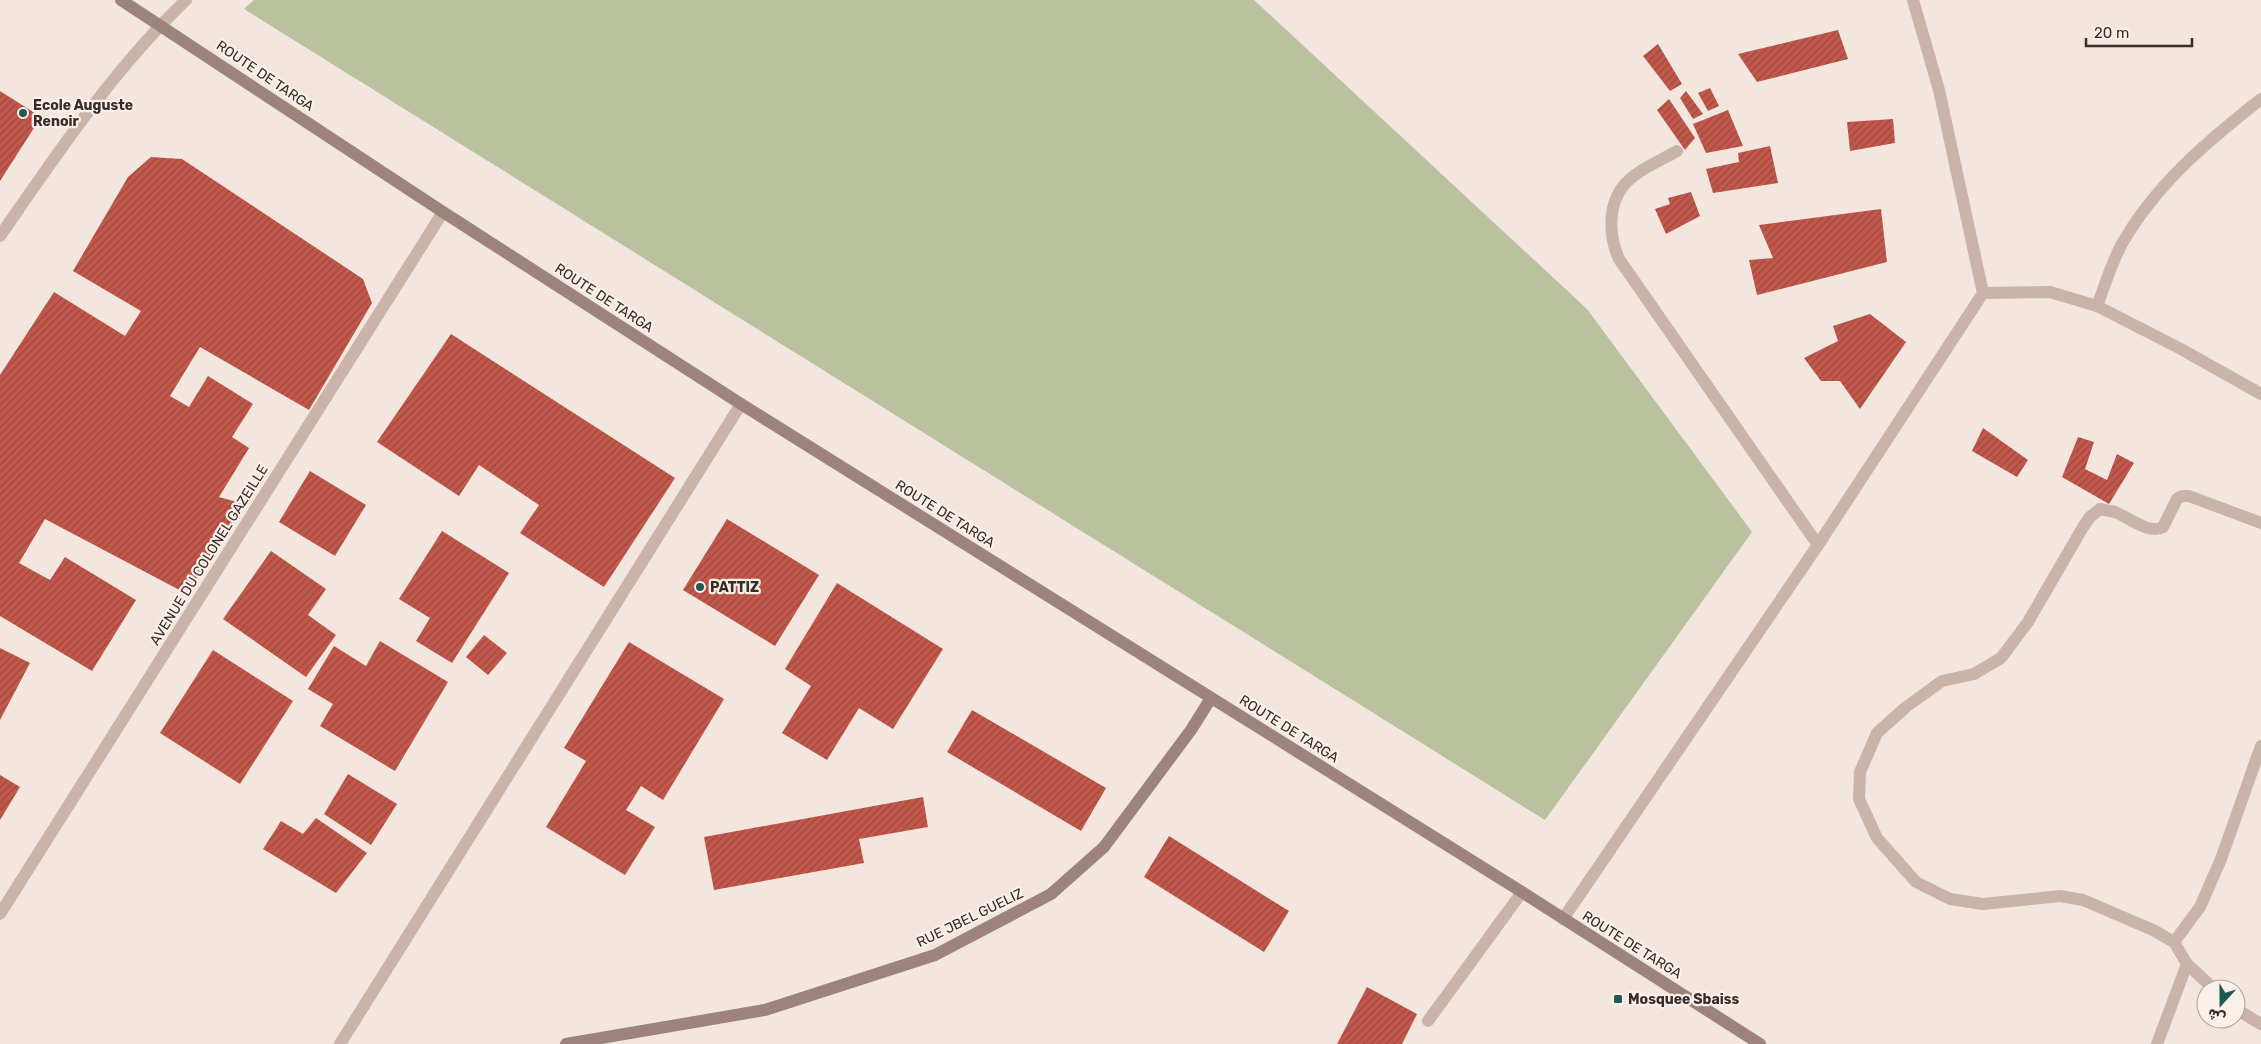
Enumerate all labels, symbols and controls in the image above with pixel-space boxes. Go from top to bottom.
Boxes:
scale bar [2086,15,2192,47]
text: 20 m [2094,24,2129,42]
street label: ROUTE DE TARGA [213,37,318,115]
place label: Ecole Auguste Renoir [33,97,133,130]
marker: Ecole Auguste Renoir [17,107,29,119]
street label: ROUTE DE TARGA [552,260,657,337]
street label: AVENUE DU COLONEL GAZEILLE [146,462,272,648]
street label: ROUTE DE TARGA [892,477,998,552]
place label: PATTIZ [710,579,759,596]
marker: PATTIZ [694,581,706,593]
street label: ROUTE DE TARGA [1236,692,1342,767]
street label: RUE JBEL GUELIZ [914,885,1026,951]
street label: ROUTE DE TARGA [1579,908,1685,983]
north arrow [2196,979,2246,1029]
place label: Mosquee Sbaiss [1628,991,1739,1008]
marker: Mosquee Sbaiss [1612,993,1624,1005]
text: ش [2205,1004,2228,1027]

